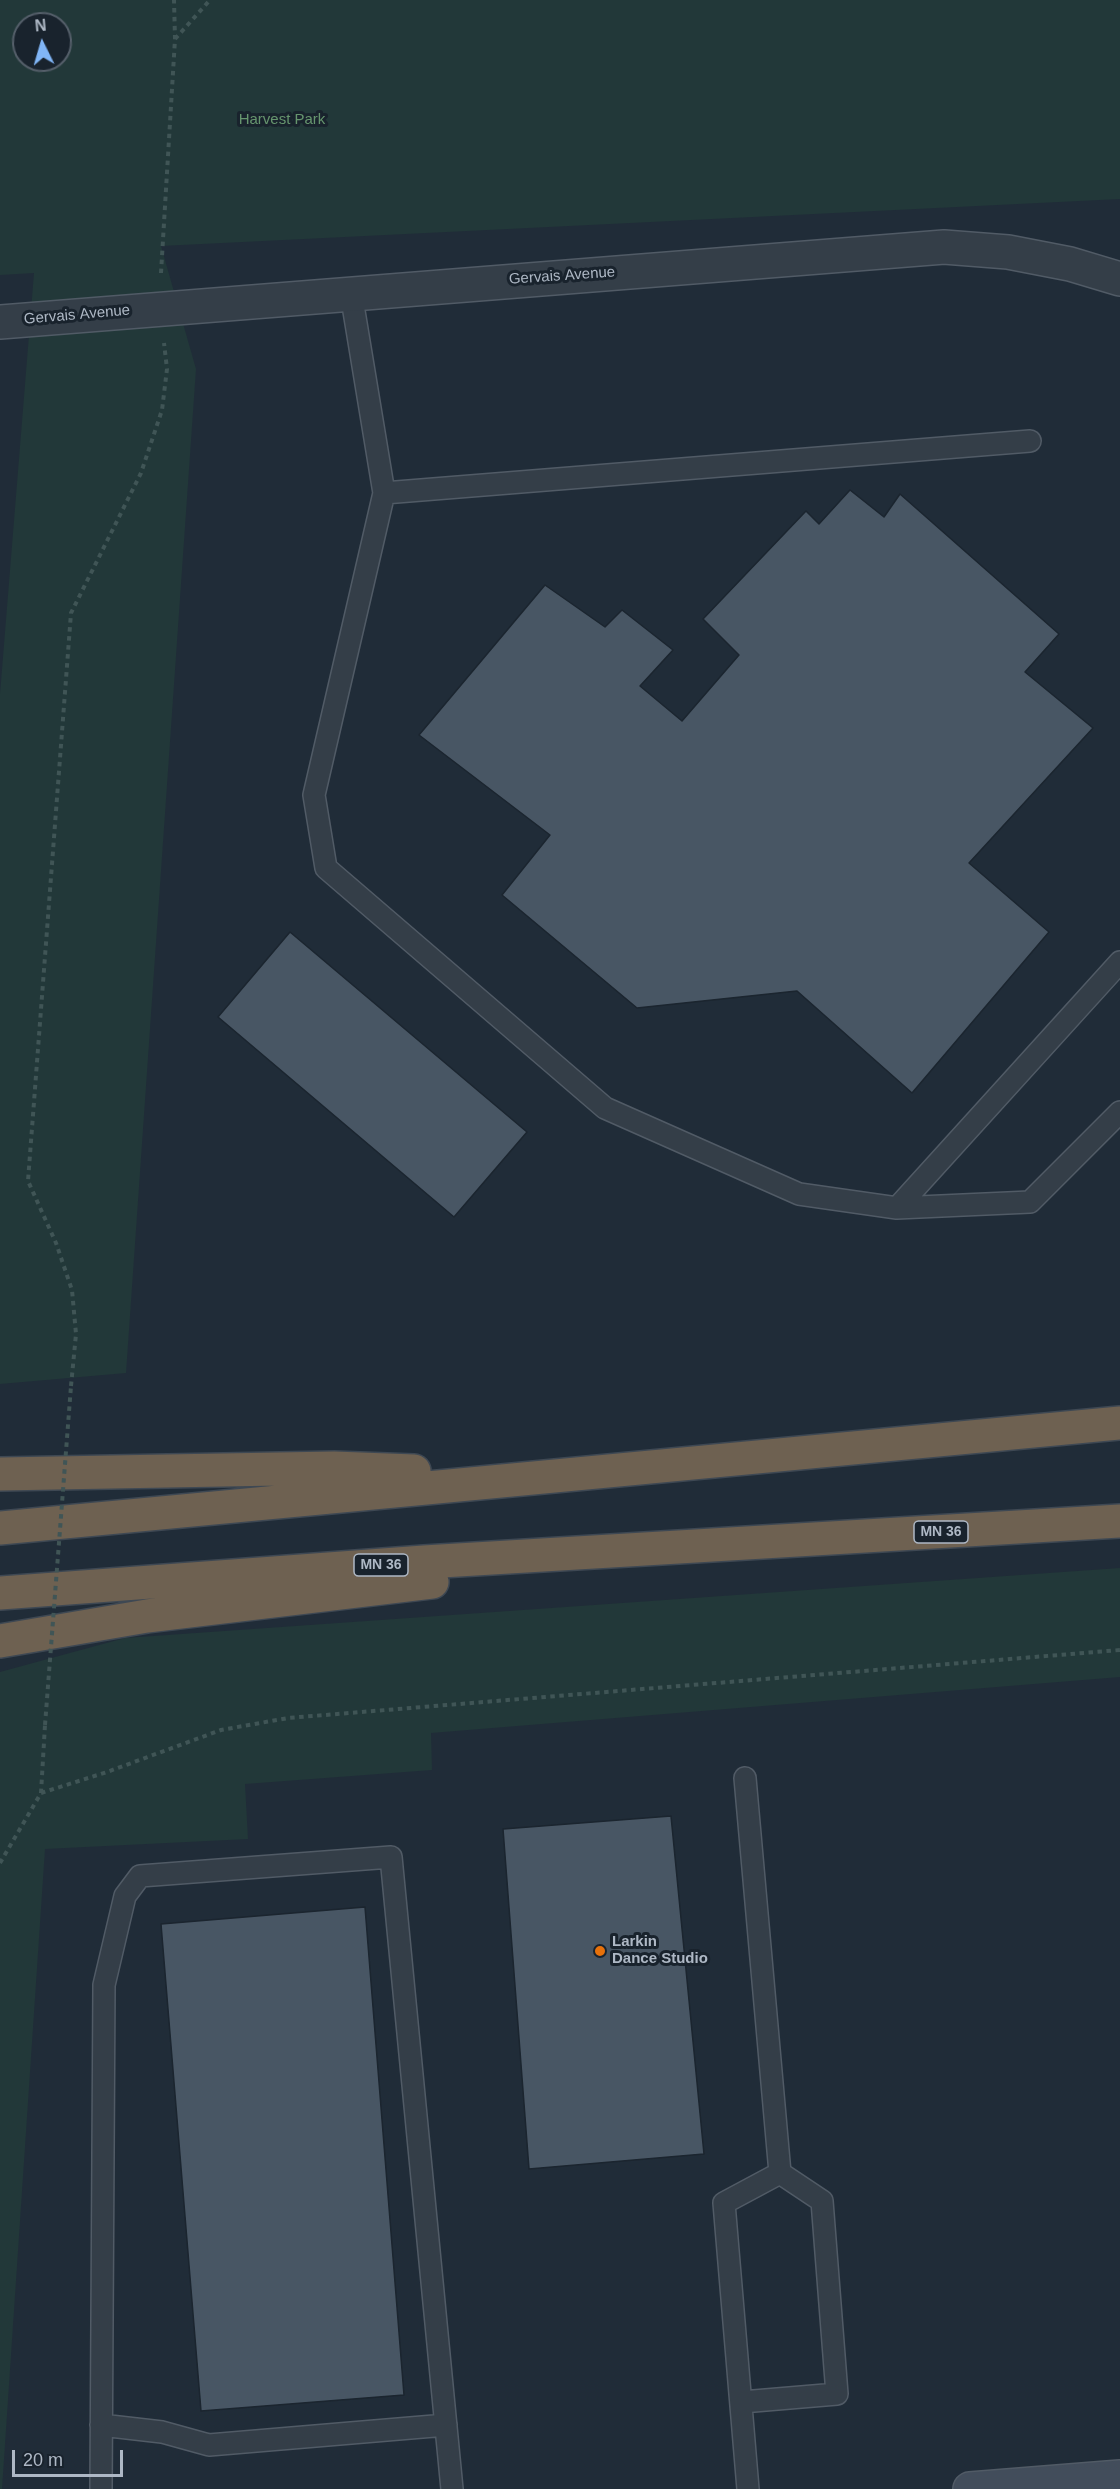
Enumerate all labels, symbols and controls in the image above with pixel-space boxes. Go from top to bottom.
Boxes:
north arrow [12,12,72,72]
text: N [34,17,47,35]
park label: Harvest Park [239,111,325,129]
street label: Gervais Avenue [508,263,616,289]
street label: Gervais Avenue [23,301,131,329]
road number: MN 36 [914,1521,968,1543]
road number: MN 36 [354,1554,408,1576]
place label: Larkin Dance Studio [612,1933,708,1968]
marker: Larkin Dance Studio [593,1944,607,1958]
scale bar [15,2438,126,2476]
text: 20 m [23,2450,63,2470]

